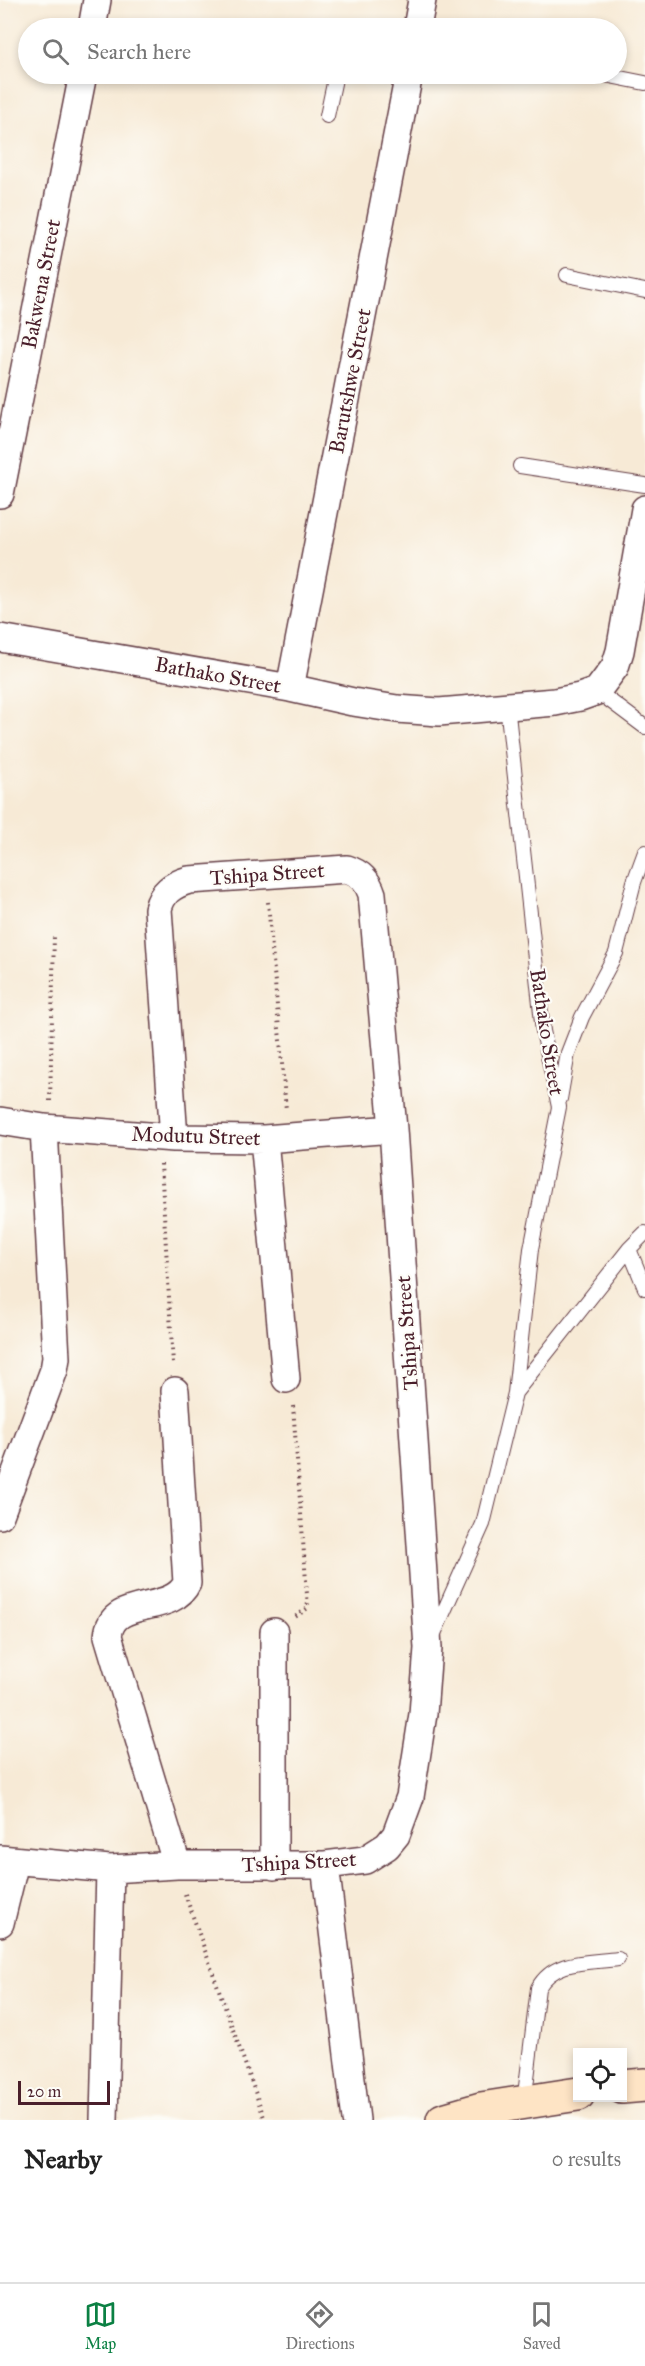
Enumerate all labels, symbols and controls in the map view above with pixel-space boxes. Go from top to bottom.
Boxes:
search box [18,18,627,84]
icon: search [39,35,72,68]
text: Search here [87,38,191,65]
street label: Bakwena Street [16,216,66,351]
street label: Barutshwe Street [323,306,377,456]
street label: Bathako Street [153,651,284,699]
street label: Tshipa Street [209,857,326,891]
street label: Bathako Street [524,967,570,1098]
street label: Modutu Street [131,1121,262,1151]
street label: Tshipa Street [390,1274,424,1391]
street label: Tshipa Street [241,1846,358,1878]
map controls [573,2048,627,2102]
button: locate [573,2048,627,2102]
scale bar [18,2078,110,2106]
text: 20 m [27,2082,61,2101]
text: Nearby [24,2143,102,2175]
text: 0 results [552,2147,621,2171]
tab: Map [84,2298,117,2353]
tab: Directions [285,2298,354,2353]
tab: Saved [523,2298,561,2353]

